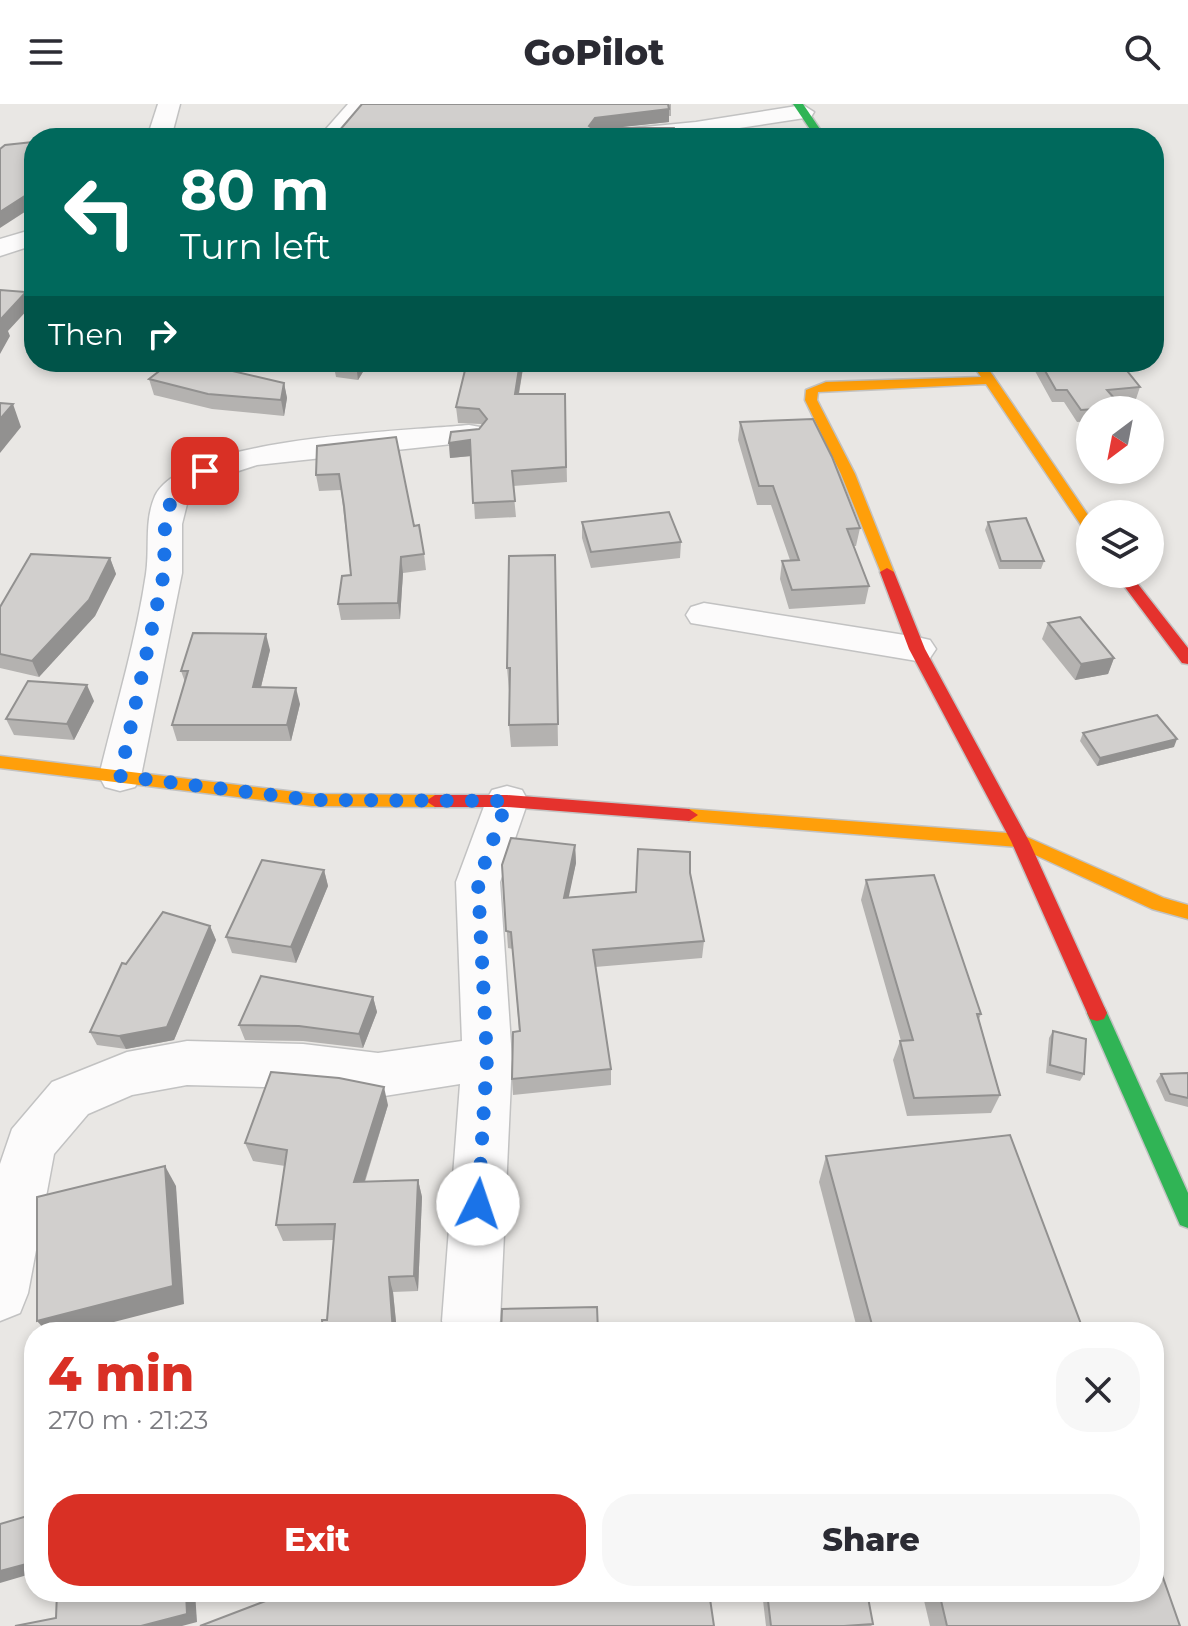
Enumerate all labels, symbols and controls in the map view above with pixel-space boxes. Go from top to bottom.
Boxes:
icon: menu [24,30,68,74]
text: GoPilot [524,30,664,74]
icon: search [1120,30,1164,74]
text: 80 m [180,156,330,224]
icon: left [48,160,152,264]
text: Turn left [180,224,331,268]
icon: right [140,312,184,356]
text: Then [48,316,124,353]
north arrow [1076,396,1164,484]
map controls [1076,396,1164,588]
pin [171,437,239,505]
icon: arrive [183,449,227,493]
button: layers [1076,500,1164,588]
position arrow [436,1162,520,1246]
text: 4 min [48,1345,194,1403]
button: close [1056,1348,1140,1432]
text: 270 m · 21:23 [48,1404,208,1436]
button: Exit [48,1494,586,1586]
button: Share [602,1494,1140,1586]

